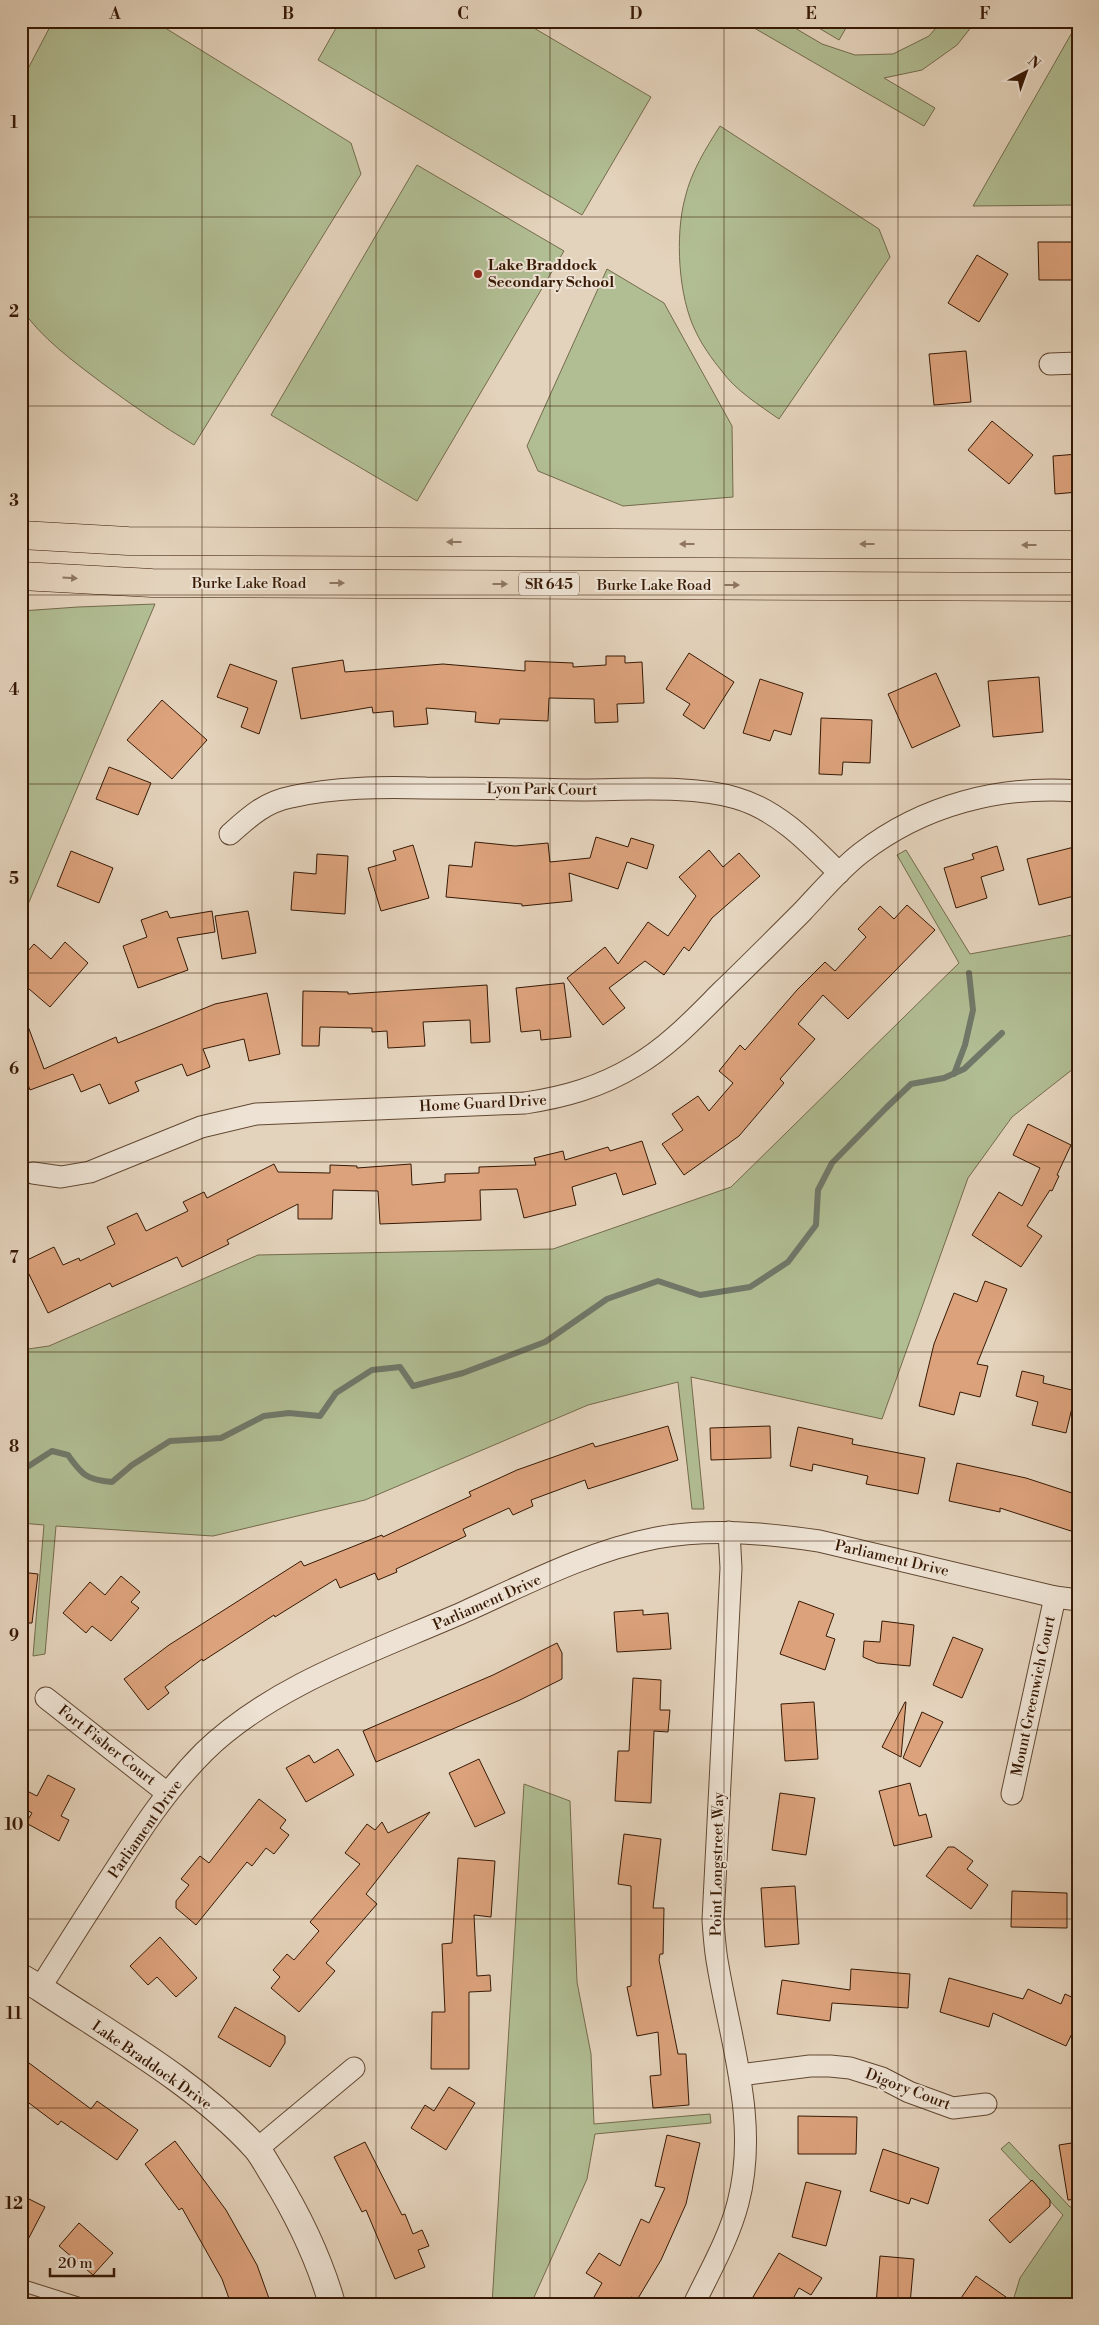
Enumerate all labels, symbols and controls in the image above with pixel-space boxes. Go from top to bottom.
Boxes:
text: A [108,4,121,24]
text: B [282,4,294,24]
text: C [457,4,469,24]
text: D [630,4,643,24]
text: E [805,4,817,24]
text: F [979,4,991,24]
north arrow [1002,48,1052,98]
text: N [1024,53,1044,73]
text: 1 [10,113,18,133]
place label: Lake Braddock Secondary School [488,256,614,292]
marker: Lake Braddock Secondary School [472,268,484,280]
text: 2 [9,302,19,322]
text: 3 [9,491,19,511]
one-way arrow [446,538,462,546]
one-way arrow [678,540,694,548]
one-way arrow [858,540,874,548]
one-way arrow [1021,541,1037,549]
road number: SR 645 [519,572,579,596]
street label: Burke Lake Road [191,574,307,593]
one-way arrow [62,575,78,583]
street label: Burke Lake Road [596,576,712,595]
one-way arrow [330,579,346,587]
one-way arrow [492,580,508,588]
one-way arrow [725,581,741,589]
text: 4 [9,680,20,700]
street label: Lyon Park Court [486,779,598,800]
text: 5 [9,869,19,889]
text: 6 [9,1059,19,1079]
street label: Home Guard Drive [419,1091,547,1116]
text: 7 [9,1248,19,1268]
text: 8 [9,1437,19,1457]
street label: Parliament Drive [833,1536,951,1581]
street label: Parliament Drive [430,1570,544,1635]
street label: Mount Greenwich Court [1007,1614,1060,1778]
text: 9 [9,1626,19,1646]
street label: Fort Fisher Court [54,1701,160,1790]
street label: Parliament Drive [104,1776,187,1882]
street label: Point Longstreet Way [707,1791,728,1936]
text: 10 [5,1815,23,1835]
text: 11 [6,2004,22,2024]
street label: Lake Braddock Drive [88,2017,216,2114]
street label: Digory Court [863,2065,954,2115]
text: 12 [5,2194,23,2214]
scale bar [50,2245,114,2277]
text: 20 m [58,2254,93,2273]

